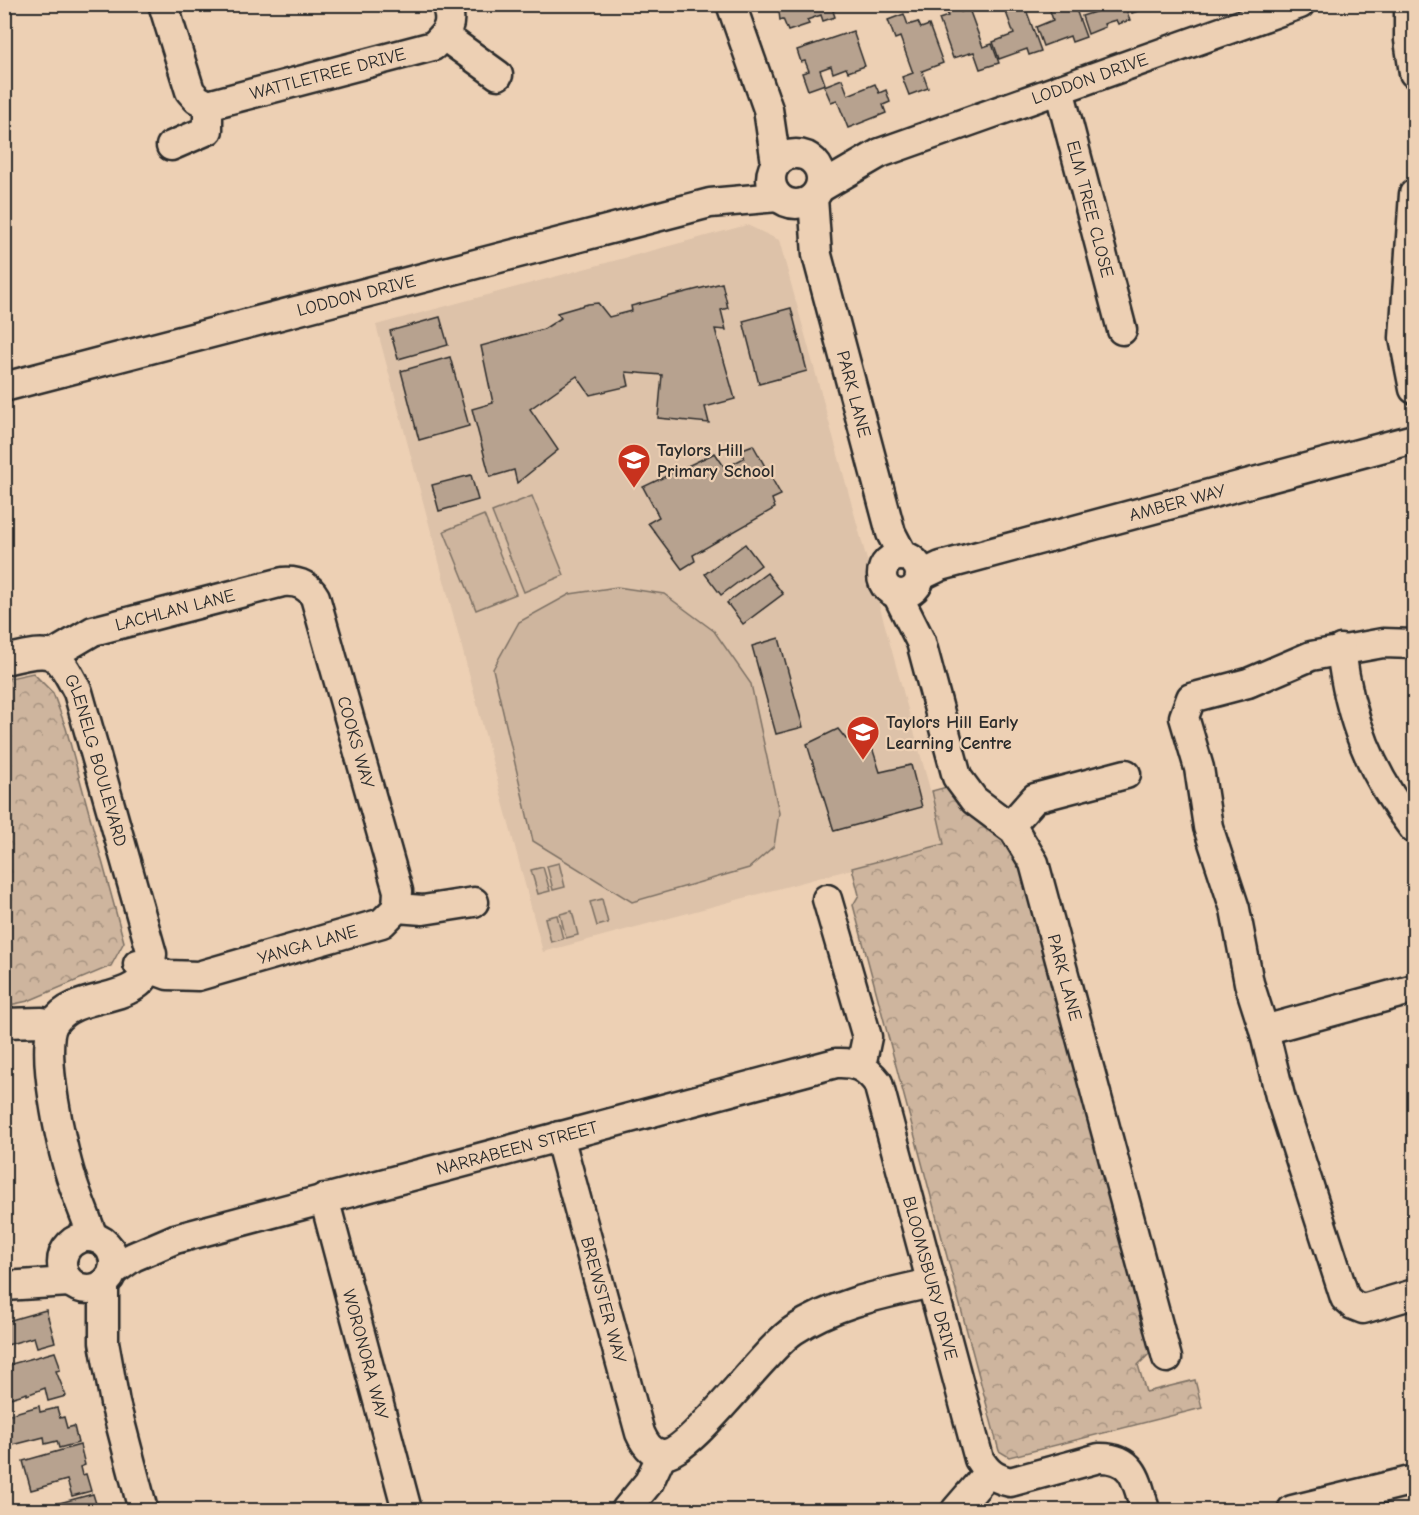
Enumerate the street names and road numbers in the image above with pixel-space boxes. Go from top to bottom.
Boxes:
street label: WATTLETREE DRIVE [247,43,408,104]
street label: LODDON DRIVE [1029,48,1151,109]
street label: ELM TREE CLOSE [1062,138,1118,280]
street label: LODDON DRIVE [295,270,418,321]
street label: PARK LANE [832,348,876,440]
street label: AMBER WAY [1127,479,1228,526]
street label: LACHLAN LANE [113,584,237,635]
street label: GLENELG BOULEVARD [60,670,132,849]
street label: COOKS WAY [333,694,379,791]
street label: YANGA LANE [255,920,360,969]
street label: PARK LANE [1043,932,1086,1023]
street label: NARRABEEN STREET [434,1116,601,1179]
street label: BLOOMSBURY DRIVE [898,1194,962,1362]
street label: BREWSTER WAY [576,1234,631,1366]
street label: WORONORA WAY [338,1287,393,1422]

